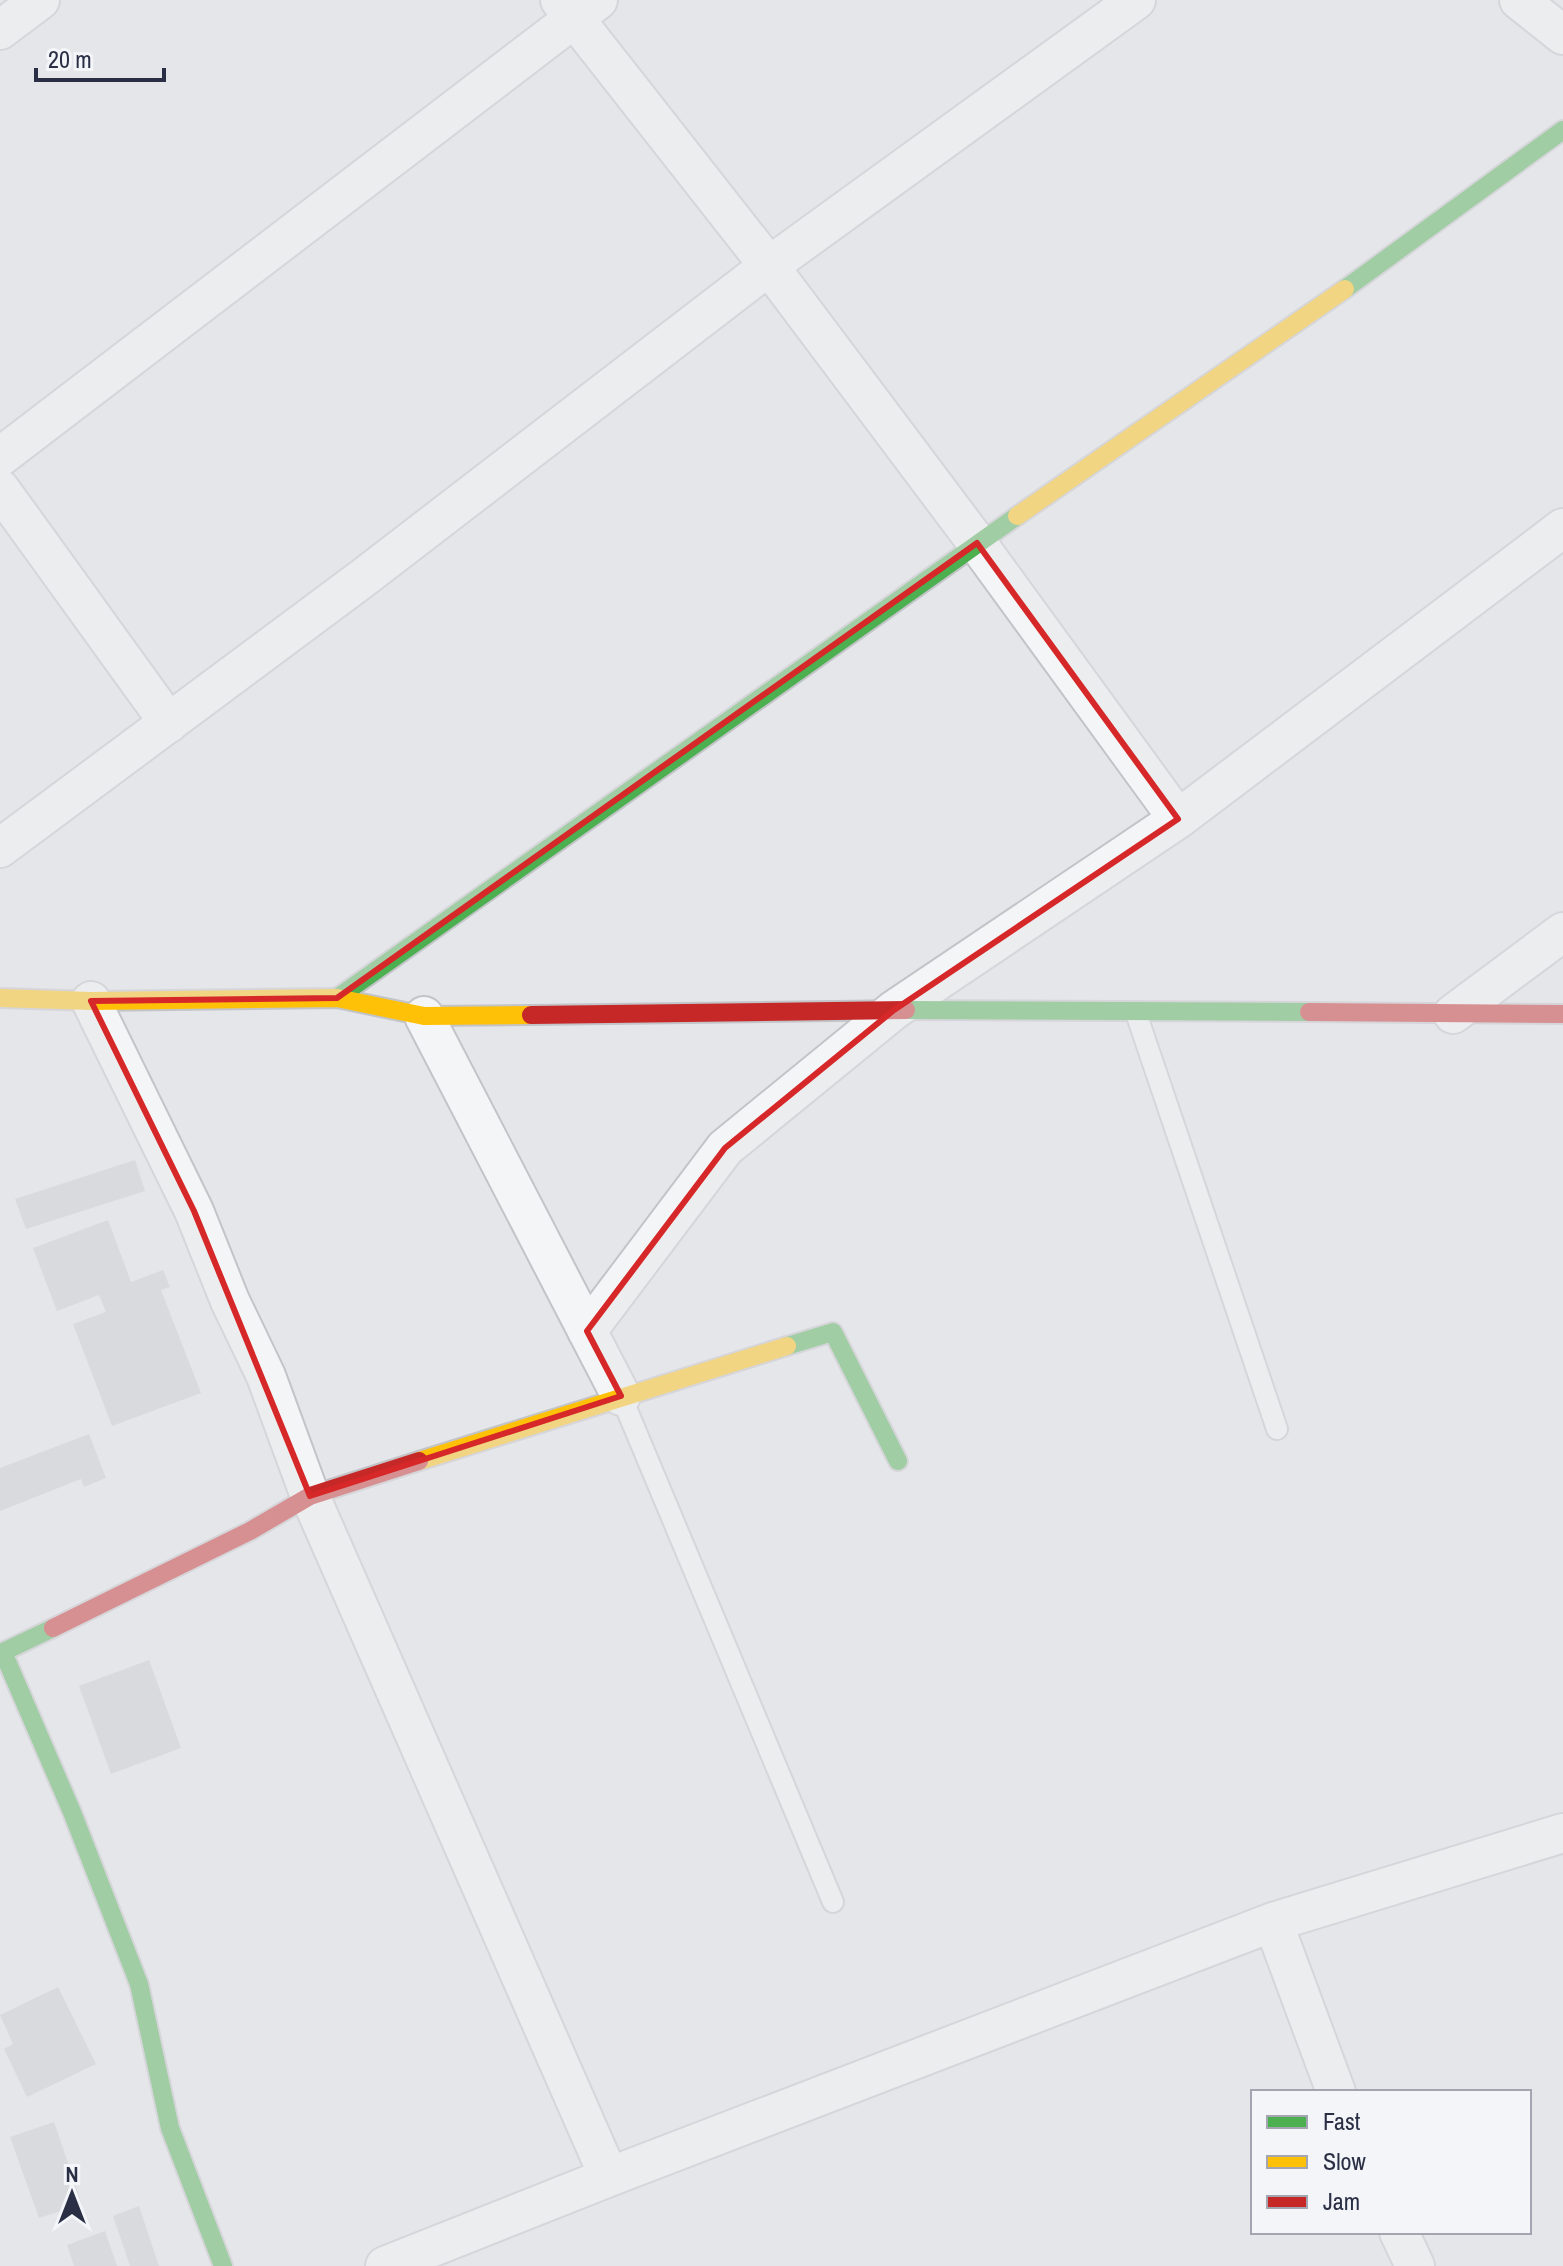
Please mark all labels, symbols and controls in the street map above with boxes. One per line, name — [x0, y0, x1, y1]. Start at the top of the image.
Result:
scale bar — [36, 32, 164, 82]
text: 20 m — [48, 43, 92, 75]
legend — [1251, 2090, 1531, 2234]
text: Fast — [1323, 2105, 1361, 2137]
text: Slow — [1323, 2145, 1366, 2177]
north arrow — [32, 2154, 112, 2234]
text: N — [65, 2159, 79, 2189]
text: Jam — [1323, 2185, 1360, 2217]

